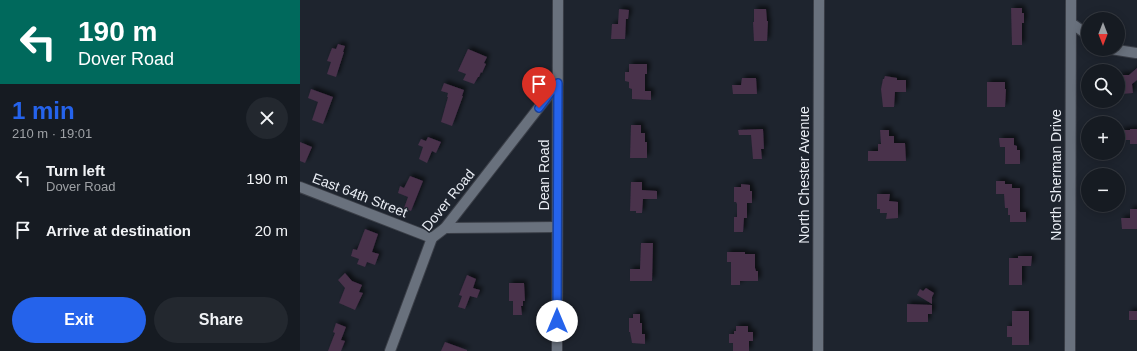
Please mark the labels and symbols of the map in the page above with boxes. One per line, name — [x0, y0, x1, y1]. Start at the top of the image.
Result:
north arrow — [1081, 12, 1125, 56]
pin — [522, 67, 556, 108]
street label: North Chester Avenue — [796, 106, 812, 244]
street label: North Sherman Drive — [1048, 109, 1064, 241]
street label: Dean Road — [536, 140, 552, 210]
street label: Dover Road — [418, 166, 478, 234]
street label: East 64th Street — [310, 170, 410, 220]
position arrow — [536, 300, 578, 342]

